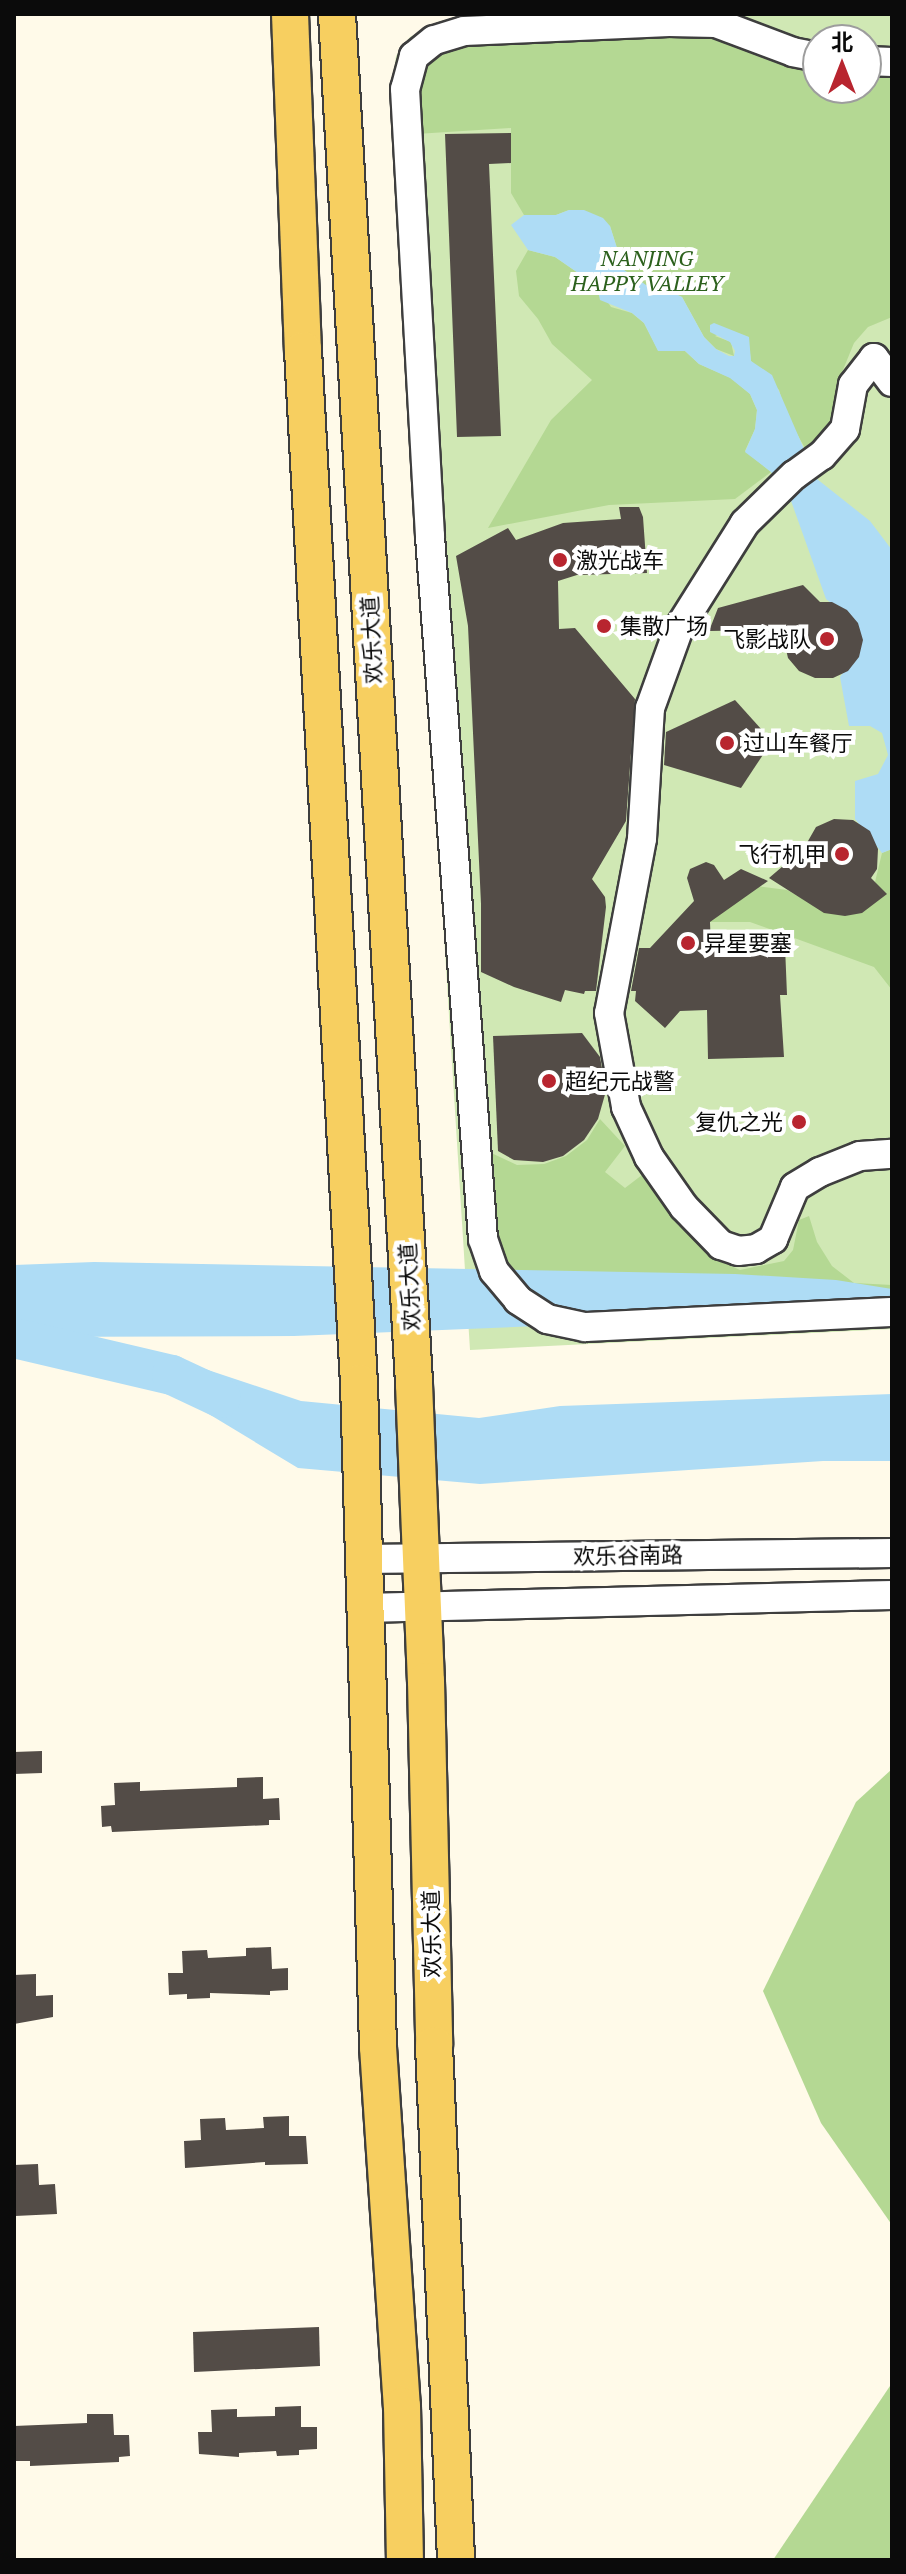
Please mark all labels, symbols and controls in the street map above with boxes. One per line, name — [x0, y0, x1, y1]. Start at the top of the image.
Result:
north arrow — [802, 24, 882, 104]
text: 北 — [831, 27, 853, 56]
park label: NANJING HAPPY VALLEY — [571, 244, 723, 296]
place label: 激光战车 — [576, 547, 664, 573]
marker: 激光战车 — [551, 551, 569, 569]
street label: 欢乐大道 — [356, 595, 386, 685]
place label: 集散广场 — [620, 613, 708, 639]
marker: 集散广场 — [595, 617, 613, 635]
place label: 飞影战队 — [723, 626, 811, 652]
marker: 飞影战队 — [818, 630, 836, 648]
place label: 过山车餐厅 — [743, 730, 853, 756]
marker: 过山车餐厅 — [718, 734, 736, 752]
place label: 飞行机甲 — [738, 841, 826, 867]
marker: 飞行机甲 — [833, 845, 851, 863]
place label: 异星要塞 — [704, 930, 792, 956]
marker: 异星要塞 — [679, 934, 697, 952]
place label: 超纪元战警 — [565, 1068, 675, 1094]
marker: 超纪元战警 — [540, 1072, 558, 1090]
place label: 复仇之光 — [695, 1109, 783, 1135]
marker: 复仇之光 — [790, 1113, 808, 1131]
street label: 欢乐大道 — [394, 1242, 424, 1332]
street label: 欢乐谷南路 — [573, 1541, 683, 1569]
street label: 欢乐大道 — [417, 1890, 445, 1978]

